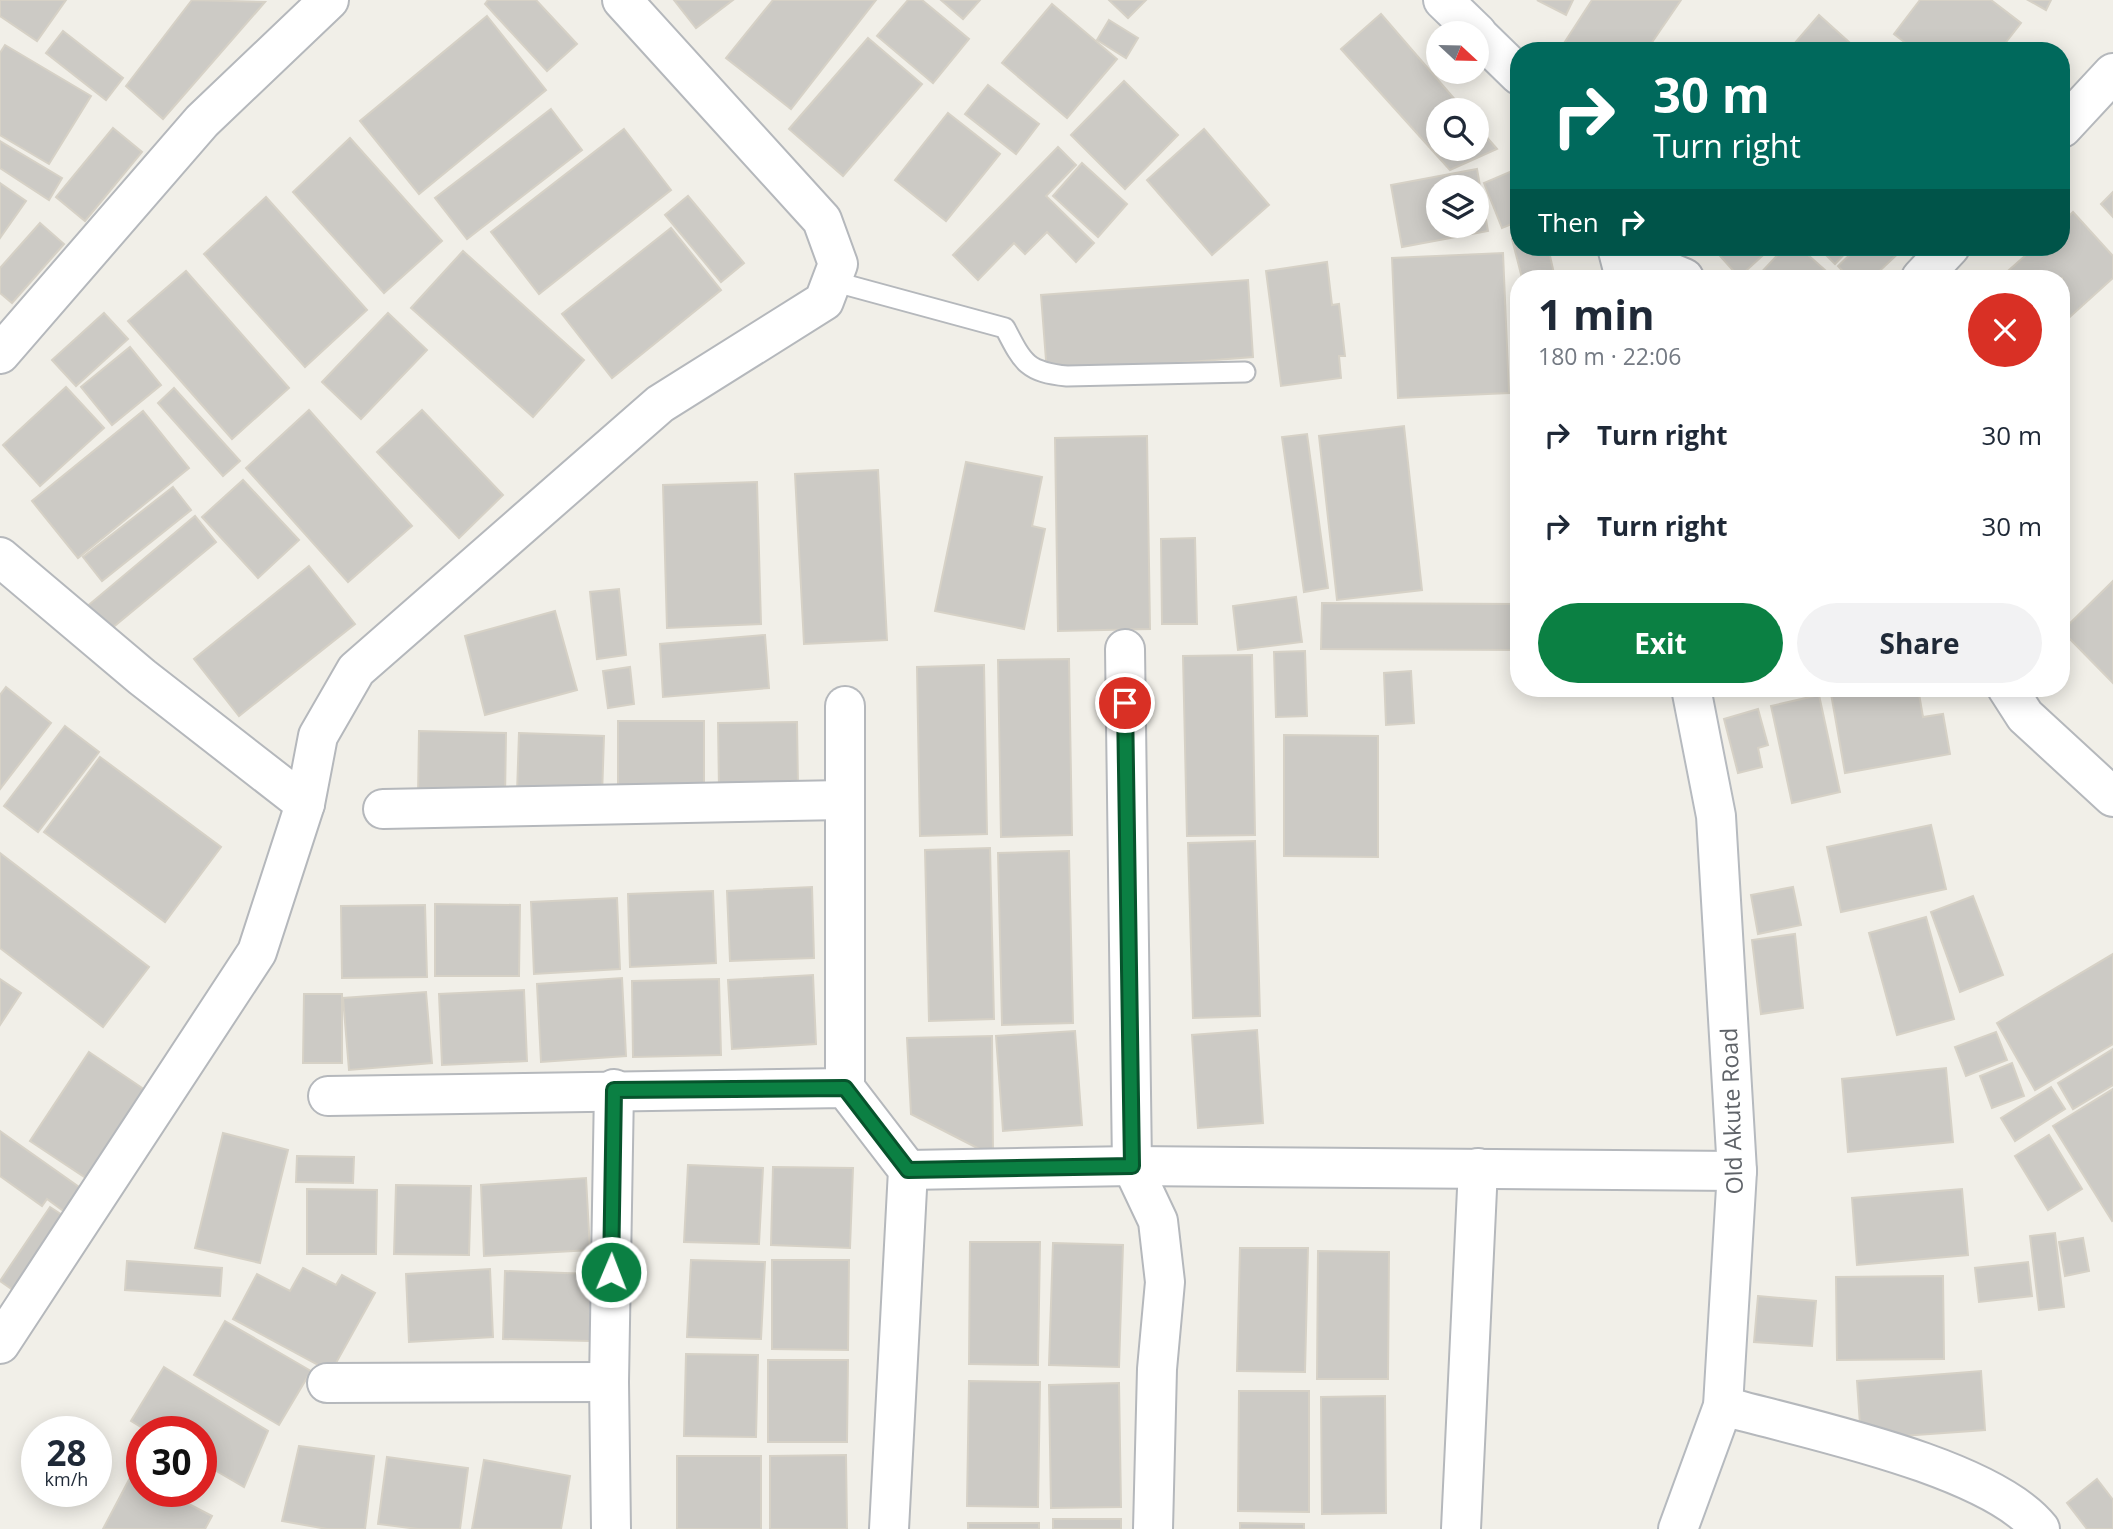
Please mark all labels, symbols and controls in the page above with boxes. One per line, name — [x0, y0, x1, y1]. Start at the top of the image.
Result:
north arrow — [1426, 21, 1489, 84]
map controls — [1426, 21, 1489, 238]
text: 30 m — [1653, 61, 1770, 127]
icon: right — [1538, 70, 1629, 161]
button: search — [1426, 98, 1489, 161]
text: Turn right — [1653, 124, 1801, 167]
button: layers — [1426, 175, 1489, 238]
icon: right — [1613, 203, 1651, 241]
text: Then — [1538, 204, 1599, 240]
text: 1 min — [1538, 285, 1655, 342]
button: close — [1968, 293, 2042, 367]
text: 180 m · 22:06 — [1538, 340, 1681, 372]
icon: right — [1538, 416, 1576, 454]
text: Turn right — [1597, 417, 1728, 453]
text: 30 m — [1981, 417, 2042, 453]
icon: right — [1538, 507, 1576, 545]
text: Turn right — [1597, 508, 1728, 544]
text: 30 m — [1981, 508, 2042, 544]
button: Exit — [1538, 603, 1783, 683]
button: Share — [1797, 603, 2042, 683]
pin — [1095, 673, 1155, 733]
icon: arrive — [1106, 684, 1144, 722]
street label: Old Akute Road — [1712, 1027, 1750, 1195]
position arrow — [574, 1235, 648, 1309]
speed limit sign: 30 — [126, 1416, 217, 1507]
text: 28 — [46, 1429, 87, 1476]
text: km/h — [45, 1467, 88, 1491]

